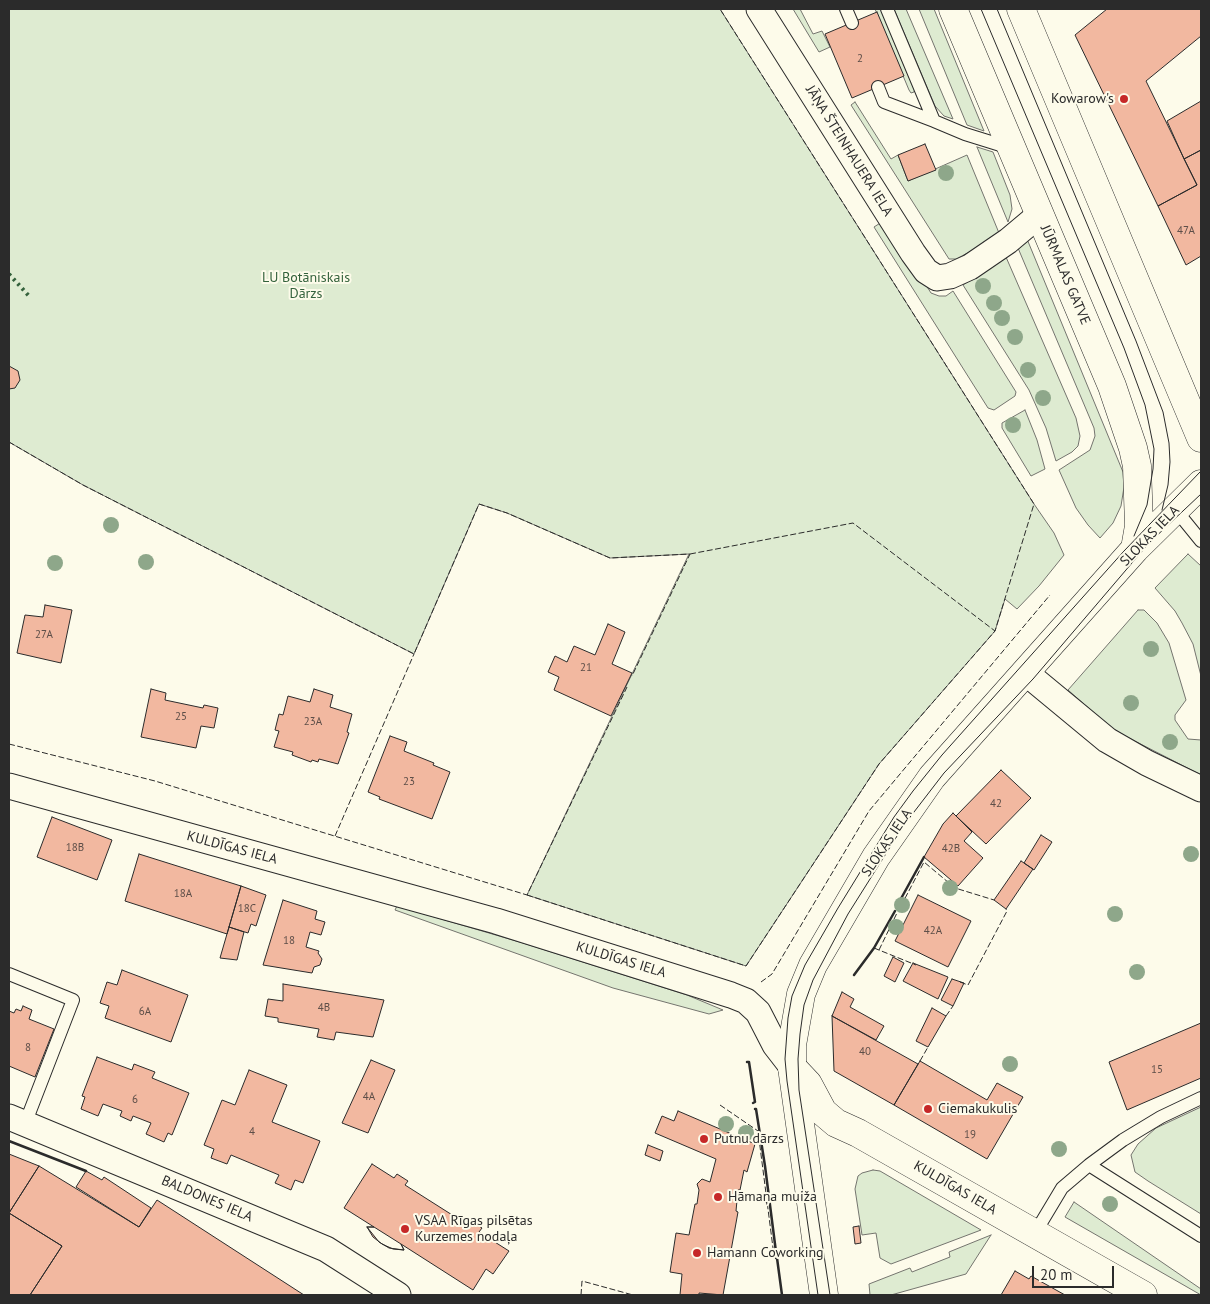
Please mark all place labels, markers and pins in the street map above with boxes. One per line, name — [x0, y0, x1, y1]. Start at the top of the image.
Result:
place label: Kowarow's — [1051, 91, 1114, 107]
marker: Kowarow's — [1118, 93, 1130, 105]
place label: Ciemakukulis — [938, 1101, 1017, 1117]
marker: Ciemakukulis — [922, 1103, 934, 1115]
place label: Putnu dārzs — [714, 1131, 784, 1147]
marker: Putnu dārzs — [698, 1133, 710, 1145]
place label: Hāmaņa muiža — [728, 1189, 817, 1205]
marker: Hāmaņa muiža — [712, 1191, 724, 1203]
place label: VSAA Rīgas pilsētas Kurzemes nodaļa — [415, 1213, 533, 1246]
marker: VSAA Rīgas pilsētas Kurzemes nodaļa — [399, 1223, 411, 1235]
place label: Hamann Coworking — [707, 1245, 824, 1261]
marker: Hamann Coworking — [691, 1247, 703, 1259]

